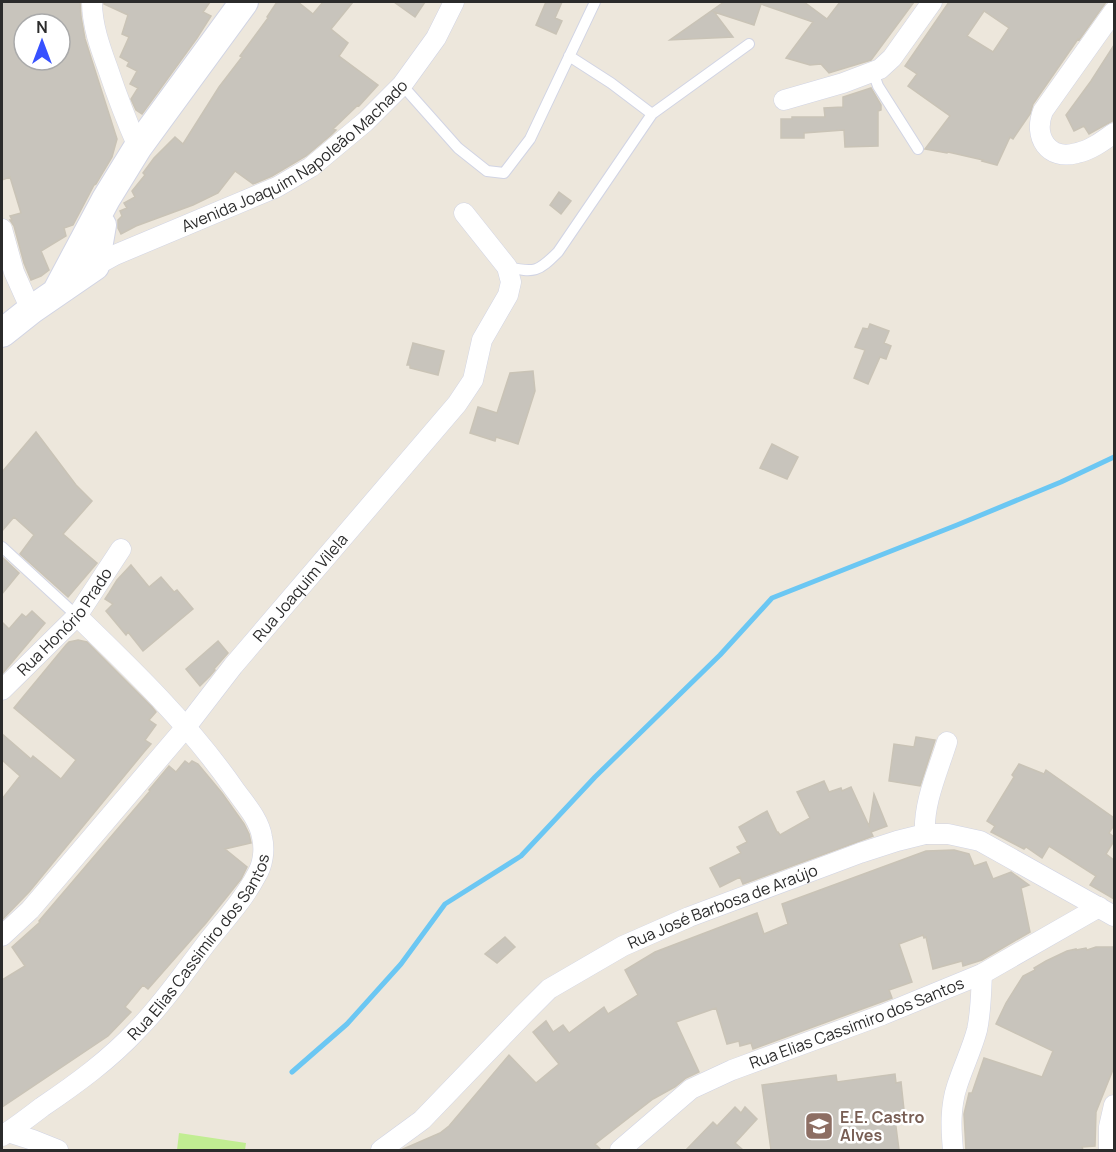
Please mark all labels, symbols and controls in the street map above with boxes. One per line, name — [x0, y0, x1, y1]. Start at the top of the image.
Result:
north arrow — [12, 12, 72, 72]
text: N — [36, 16, 48, 38]
street label: Avenida Joaquim Napoleão Machado — [178, 75, 412, 237]
street label: Rua Joaquim Vilela — [248, 529, 353, 646]
street label: Rua Honório Prado — [12, 563, 117, 680]
street label: Rua Elias Cassimiro dos Santos — [122, 852, 274, 1045]
street label: Rua José Barbosa de Araújo — [624, 859, 821, 954]
street label: Rua Elias Cassimiro dos Santos — [746, 972, 967, 1074]
place label: E.E. Castro Alves — [840, 1106, 924, 1146]
school or university icon: E.E. Castro Alves — [803, 1110, 835, 1142]

